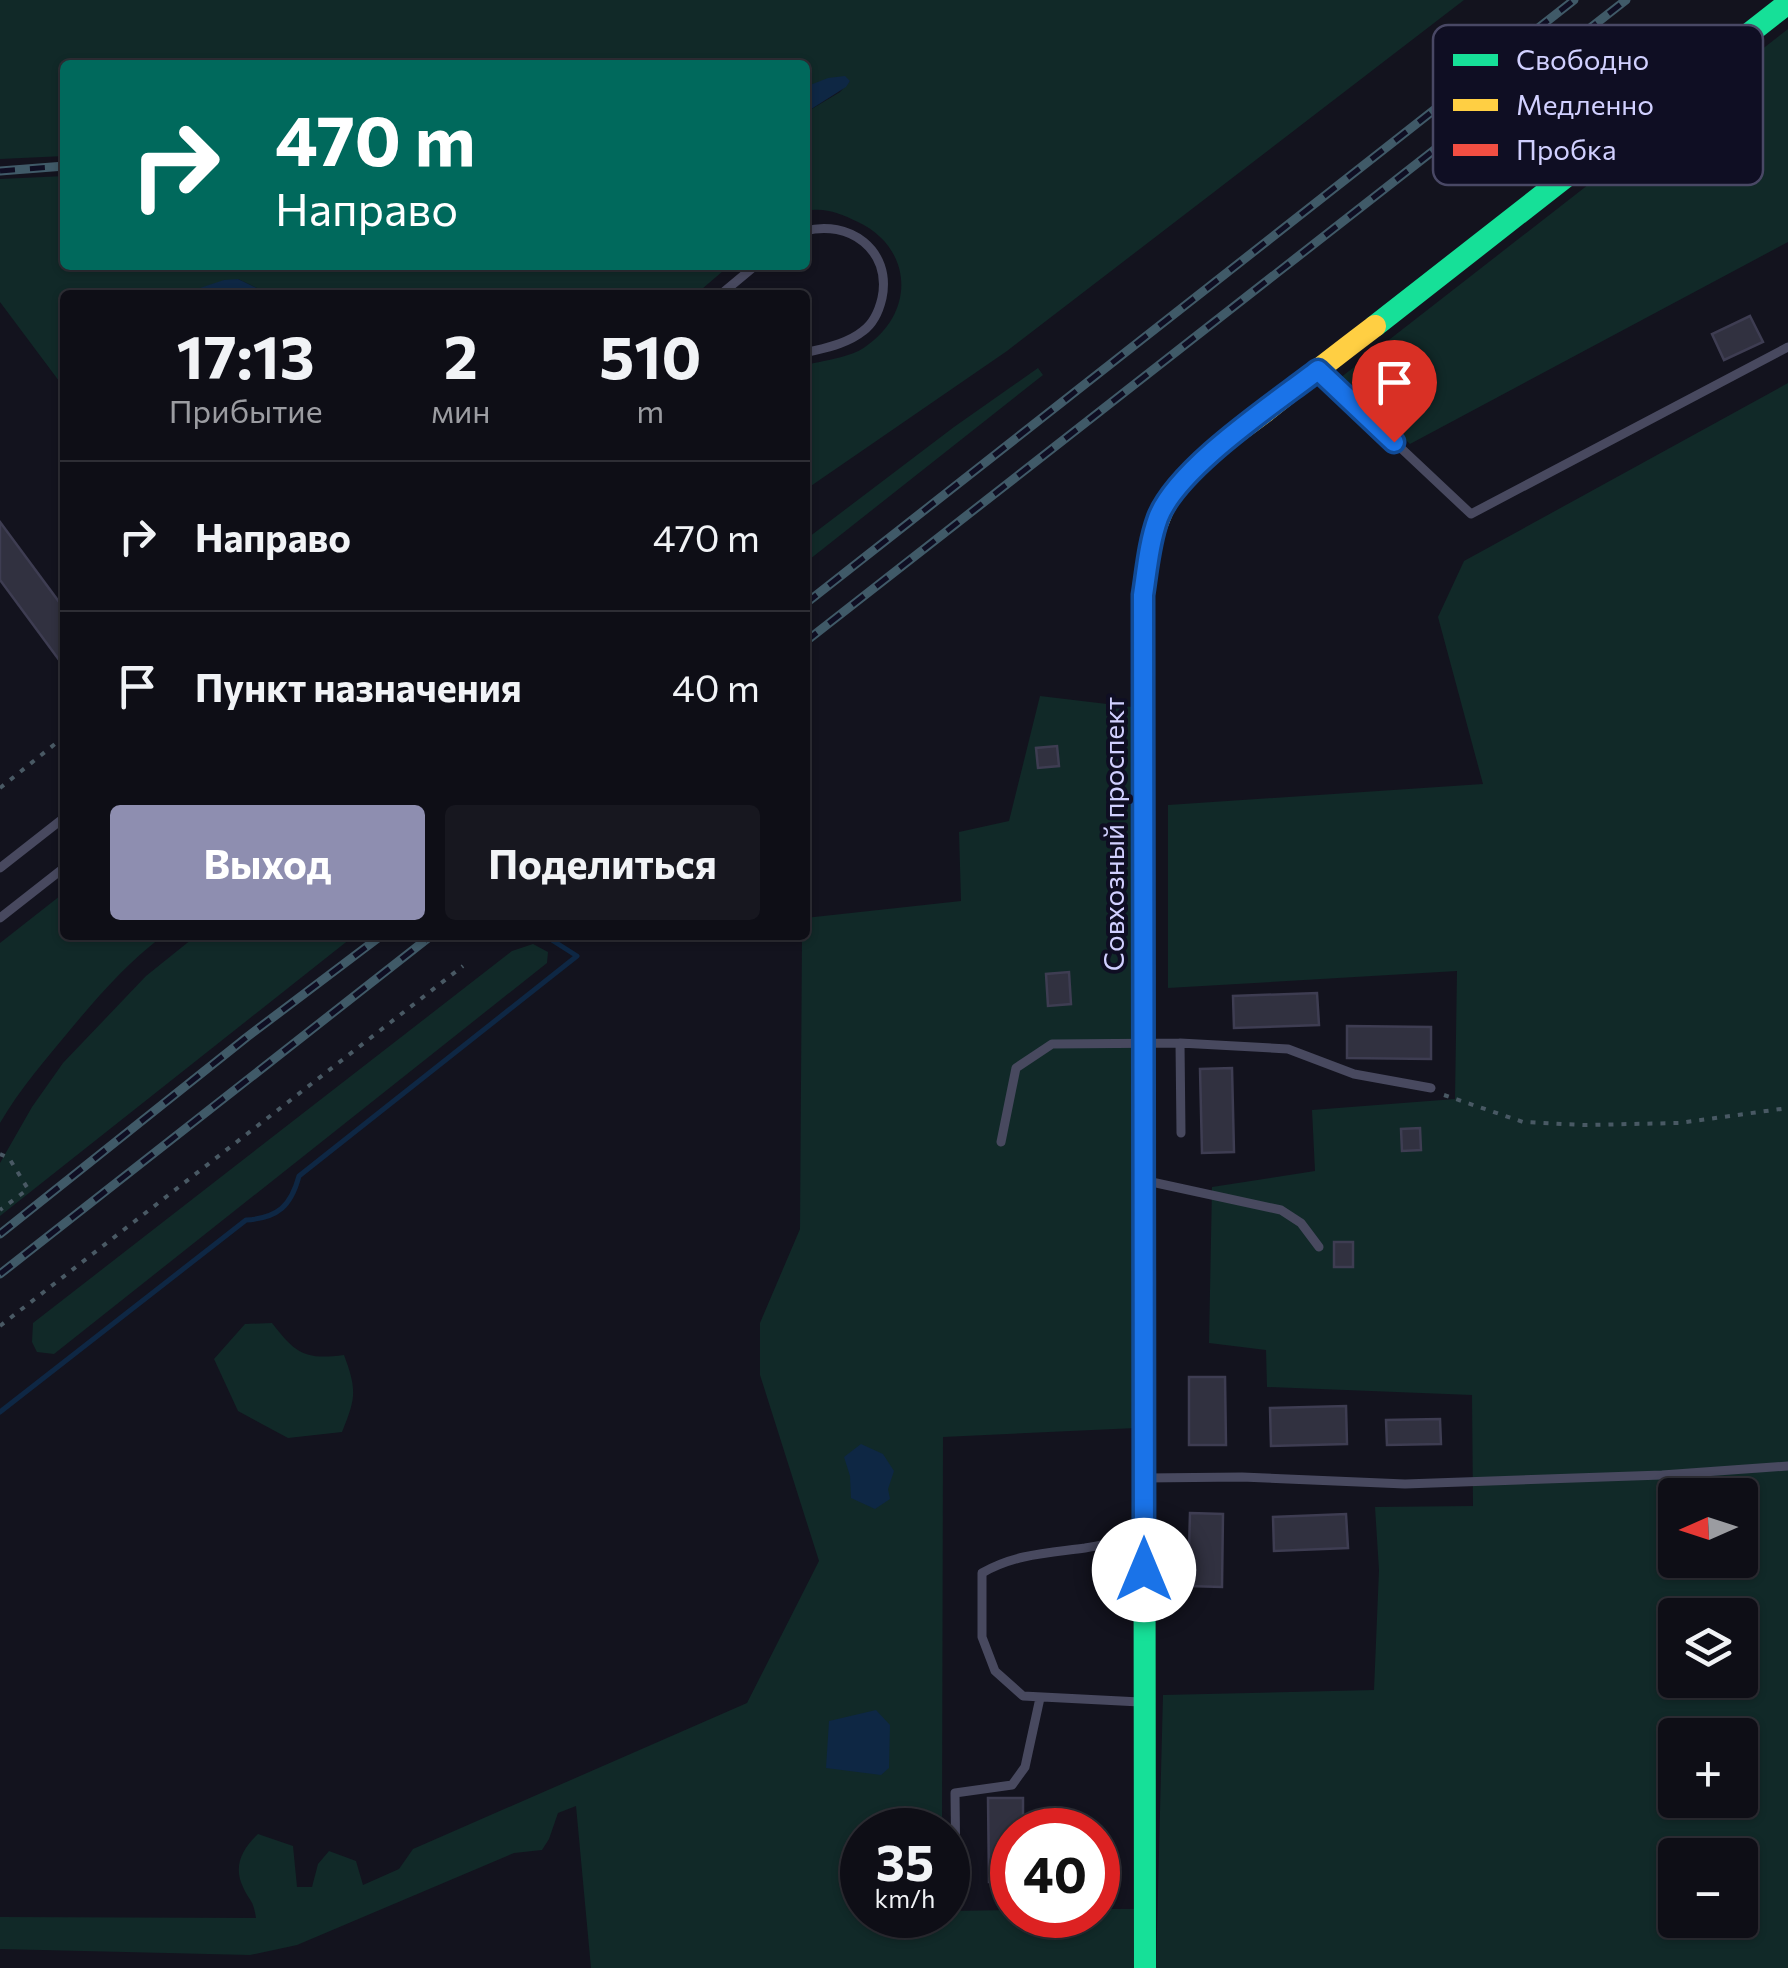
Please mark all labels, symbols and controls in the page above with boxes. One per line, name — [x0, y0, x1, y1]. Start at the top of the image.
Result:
legend — [1433, 25, 1763, 185]
text: Свободно — [1516, 42, 1649, 76]
text: Медленно — [1516, 87, 1654, 121]
text: 470 m — [275, 95, 476, 180]
icon: right — [110, 100, 240, 230]
text: Пробка — [1516, 132, 1616, 166]
text: Направо — [275, 180, 458, 235]
text: 17:13 — [177, 318, 315, 391]
text: 2 — [444, 318, 478, 391]
text: 510 — [599, 318, 701, 391]
pin — [1352, 340, 1437, 443]
icon: arrive — [1367, 355, 1422, 410]
text: Прибытие — [169, 390, 323, 430]
text: мин — [431, 390, 491, 430]
text: m — [636, 390, 664, 430]
icon: right — [110, 509, 165, 564]
text: Направо — [195, 513, 351, 560]
text: 470 m — [653, 513, 760, 560]
icon: arrive — [110, 659, 165, 714]
text: Пункт назначения — [195, 663, 522, 710]
text: 40 m — [672, 663, 760, 710]
street label: Совхозный проспект — [1096, 697, 1130, 971]
button: Выход — [110, 805, 425, 920]
button: Поделиться — [445, 805, 760, 920]
north arrow — [1658, 1478, 1758, 1578]
map controls — [1658, 1478, 1758, 1938]
position arrow — [1092, 1518, 1196, 1622]
button: layers — [1658, 1598, 1758, 1698]
button: + — [1658, 1718, 1758, 1818]
speed limit sign: 40 — [990, 1808, 1120, 1938]
text: 35 — [876, 1830, 934, 1891]
button: − — [1658, 1838, 1758, 1938]
text: km/h — [875, 1883, 935, 1913]

